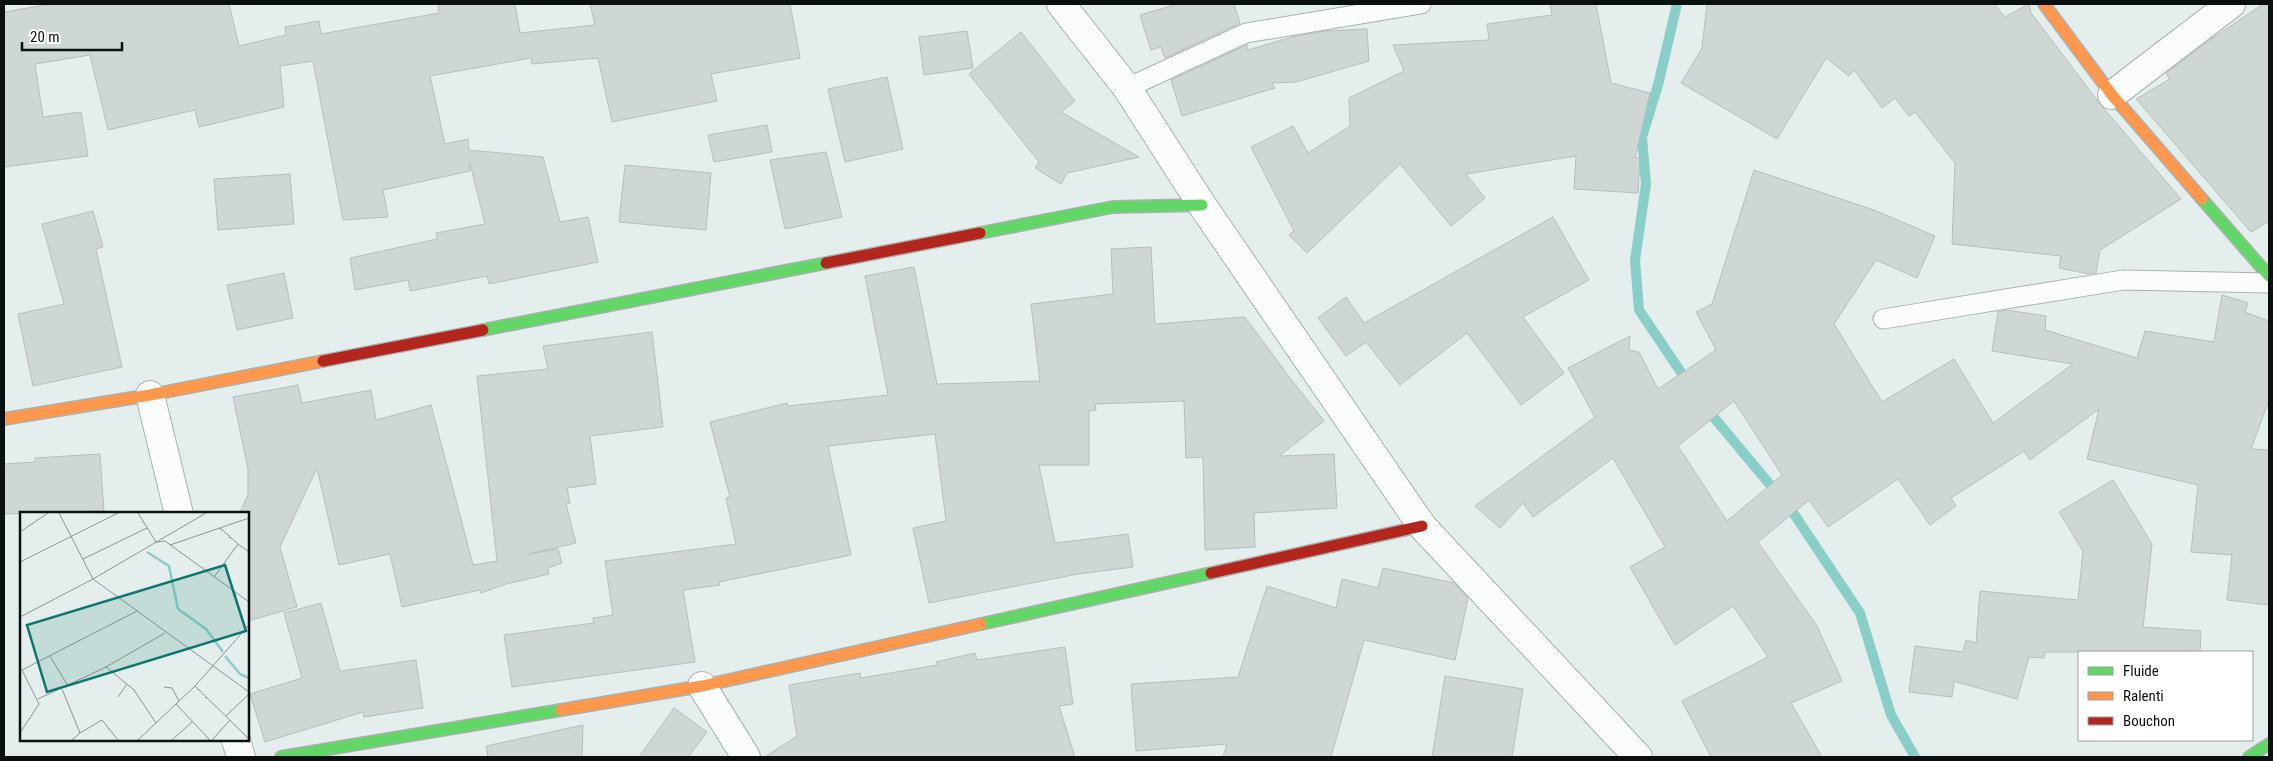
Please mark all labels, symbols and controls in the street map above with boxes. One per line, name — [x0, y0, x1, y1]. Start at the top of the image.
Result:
scale bar — [22, 20, 122, 52]
text: 20 m — [30, 28, 60, 46]
inset map — [20, 512, 249, 741]
legend — [2078, 651, 2253, 741]
text: Fluide — [2123, 662, 2159, 680]
text: Ralenti — [2123, 687, 2164, 705]
text: Bouchon — [2123, 712, 2175, 730]

